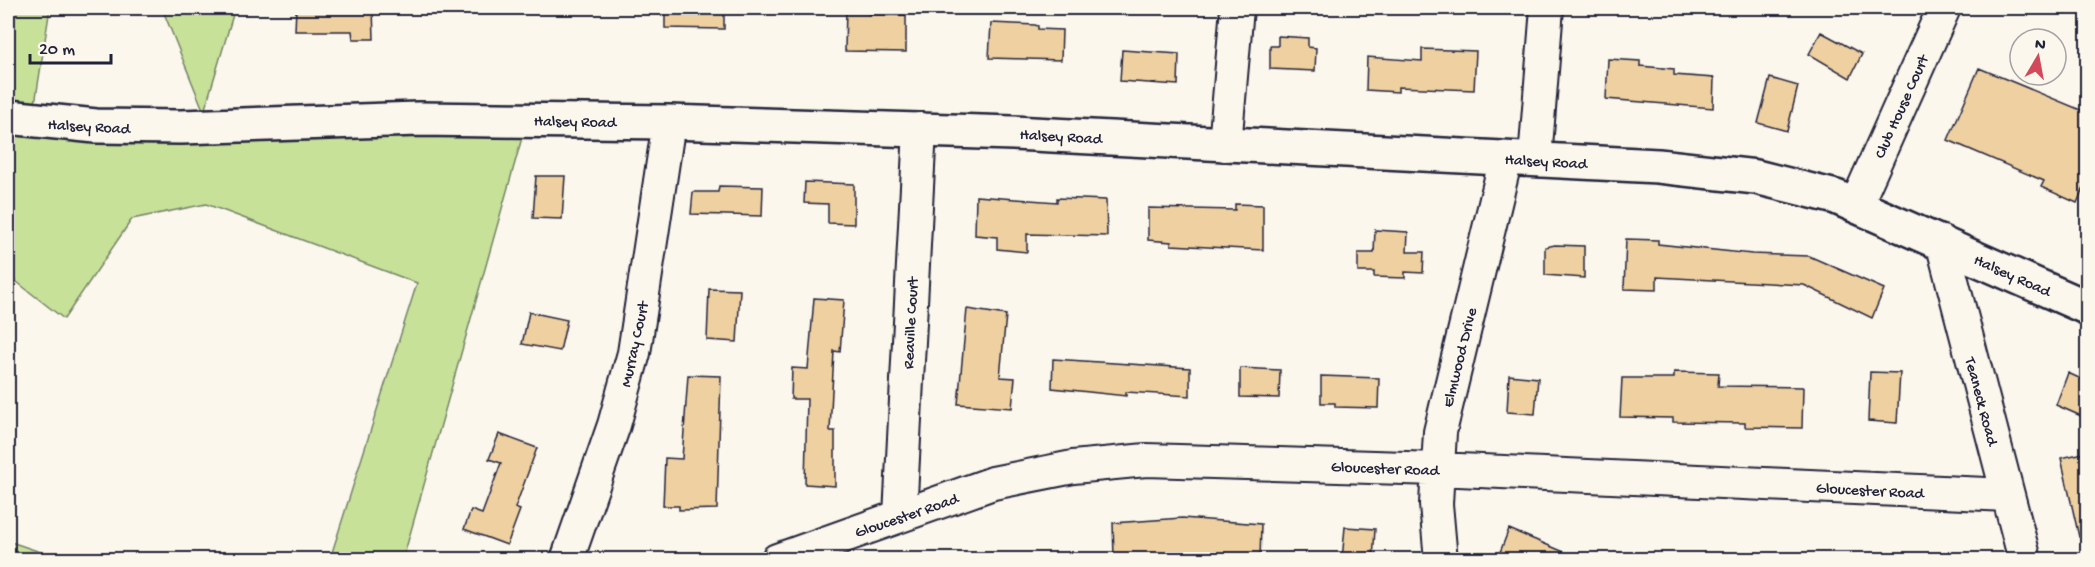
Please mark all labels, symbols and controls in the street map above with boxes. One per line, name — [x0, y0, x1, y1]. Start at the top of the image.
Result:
scale bar — [30, 27, 111, 65]
north arrow — [2008, 27, 2068, 87]
text: N — [2033, 35, 2047, 56]
text: 20 m — [39, 40, 75, 61]
street label: Club House Court — [1872, 51, 1935, 162]
street label: Halsey Road — [534, 113, 618, 134]
street label: Halsey Road — [47, 117, 132, 140]
street label: Halsey Road — [1019, 127, 1104, 150]
street label: Halsey Road — [1504, 152, 1589, 175]
street label: Halsey Road — [1970, 252, 2055, 303]
street label: Reaville Court — [901, 275, 924, 370]
street label: Murray Court — [618, 299, 655, 389]
street label: Elmwood Drive — [1440, 305, 1483, 410]
street label: Teaneck Road — [1958, 355, 2001, 450]
street label: Gloucester Road — [1330, 459, 1441, 482]
street label: Gloucester Road — [1815, 480, 1926, 505]
street label: Gloucester Road — [853, 490, 963, 544]

